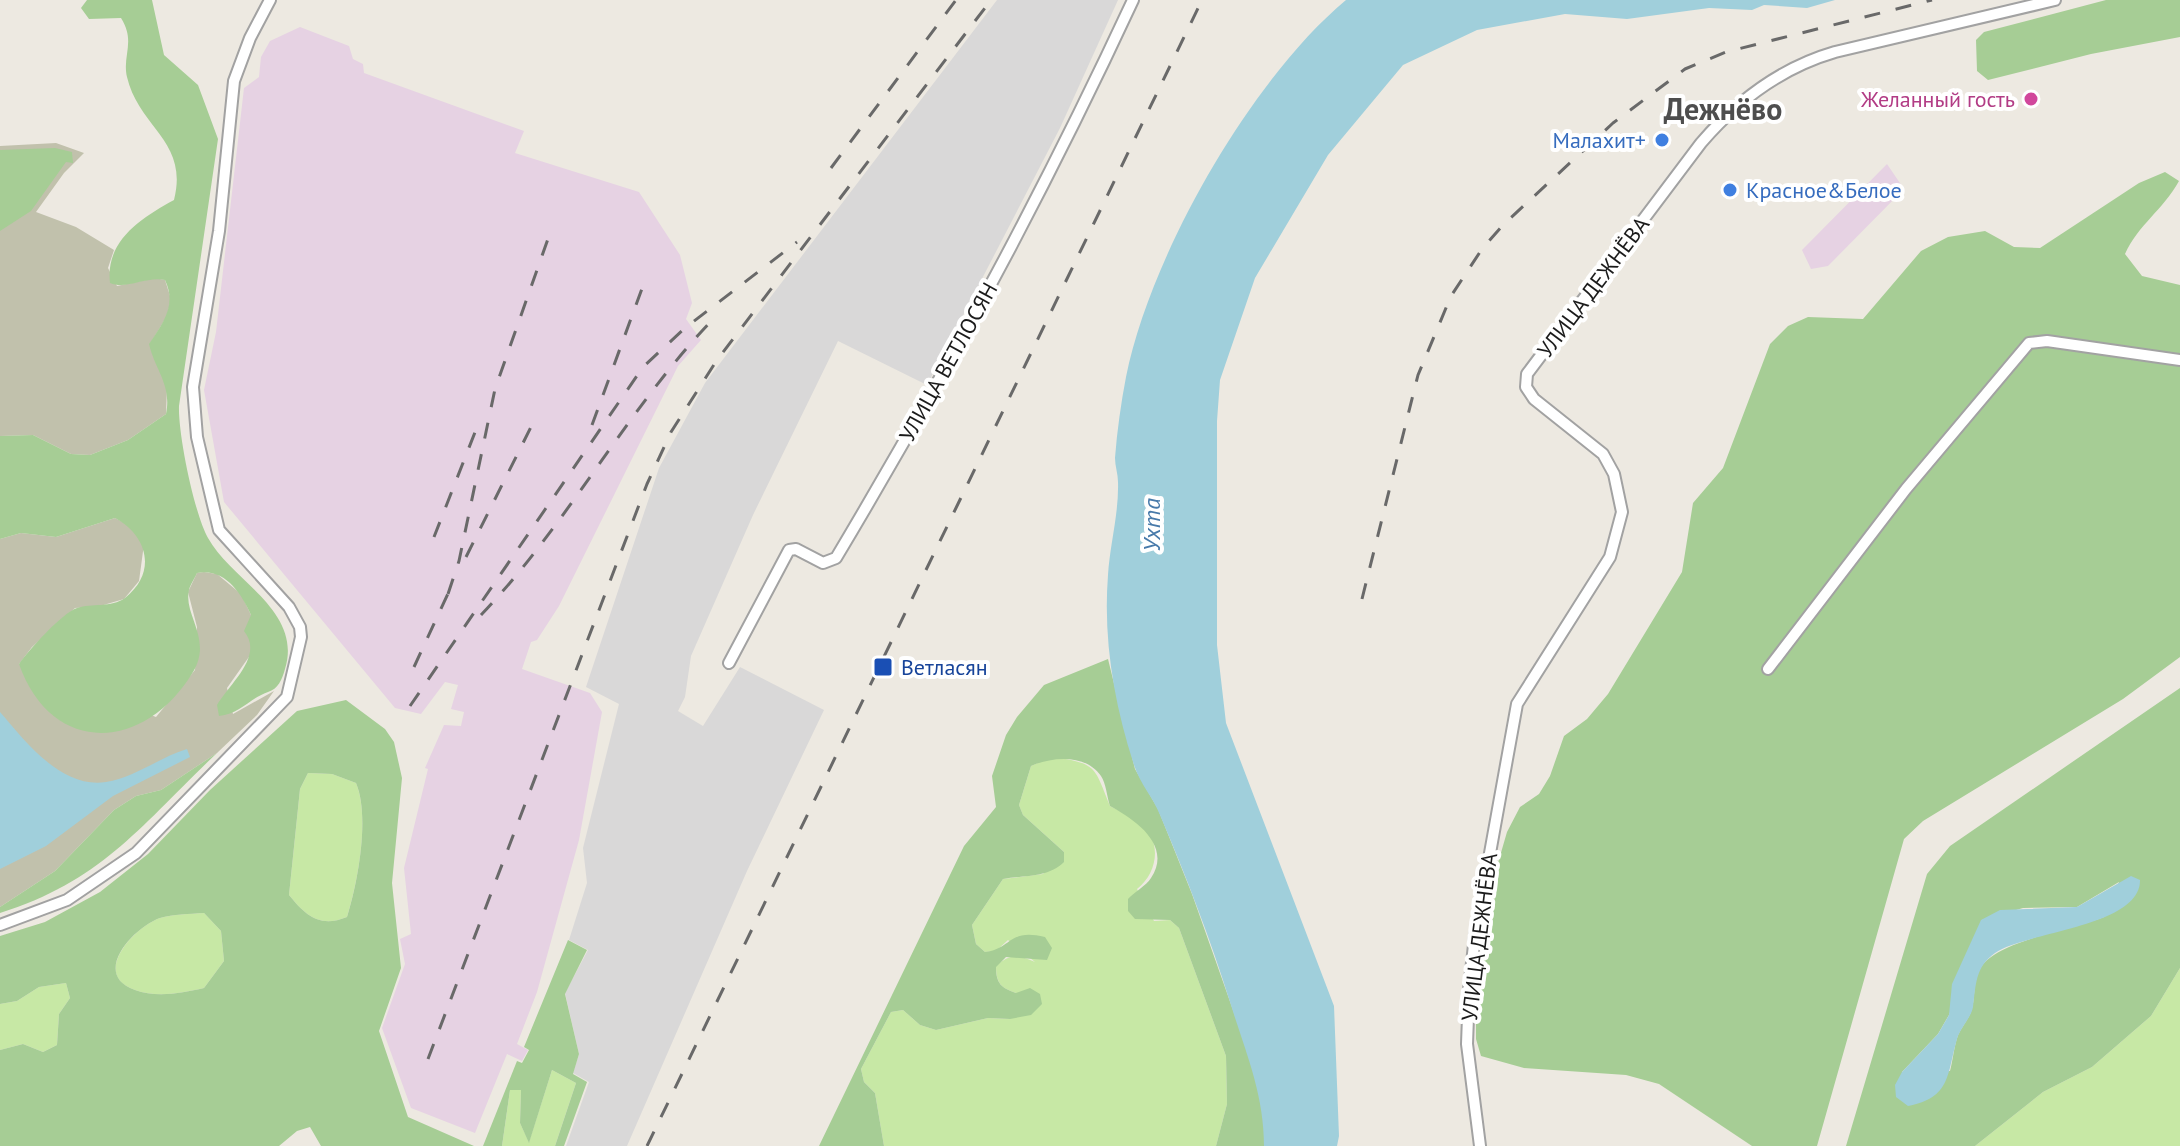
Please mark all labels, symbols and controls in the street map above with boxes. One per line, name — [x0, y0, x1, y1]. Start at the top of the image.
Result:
place label: Желанный гость — [1860, 85, 2015, 113]
district label: Дежнёво — [1664, 89, 1782, 128]
marker: Желанный гость — [2022, 90, 2040, 108]
place label: Малахит+ — [1552, 126, 1646, 154]
marker: Малахит+ — [1653, 131, 1671, 149]
place label: Красное&Белое — [1746, 176, 1902, 204]
marker: Красное&Белое — [1721, 181, 1739, 199]
street label: УЛИЦА ДЕЖНЁВА — [1531, 211, 1655, 363]
street label: УЛИЦА ВЕТЛОСЯН — [893, 277, 1003, 447]
water label: Ухта — [1136, 498, 1167, 552]
place label: Ветласян — [901, 653, 988, 681]
marker: Ветласян — [872, 656, 894, 678]
street label: УЛИЦА ДЕЖНЁВА — [1455, 851, 1503, 1023]

